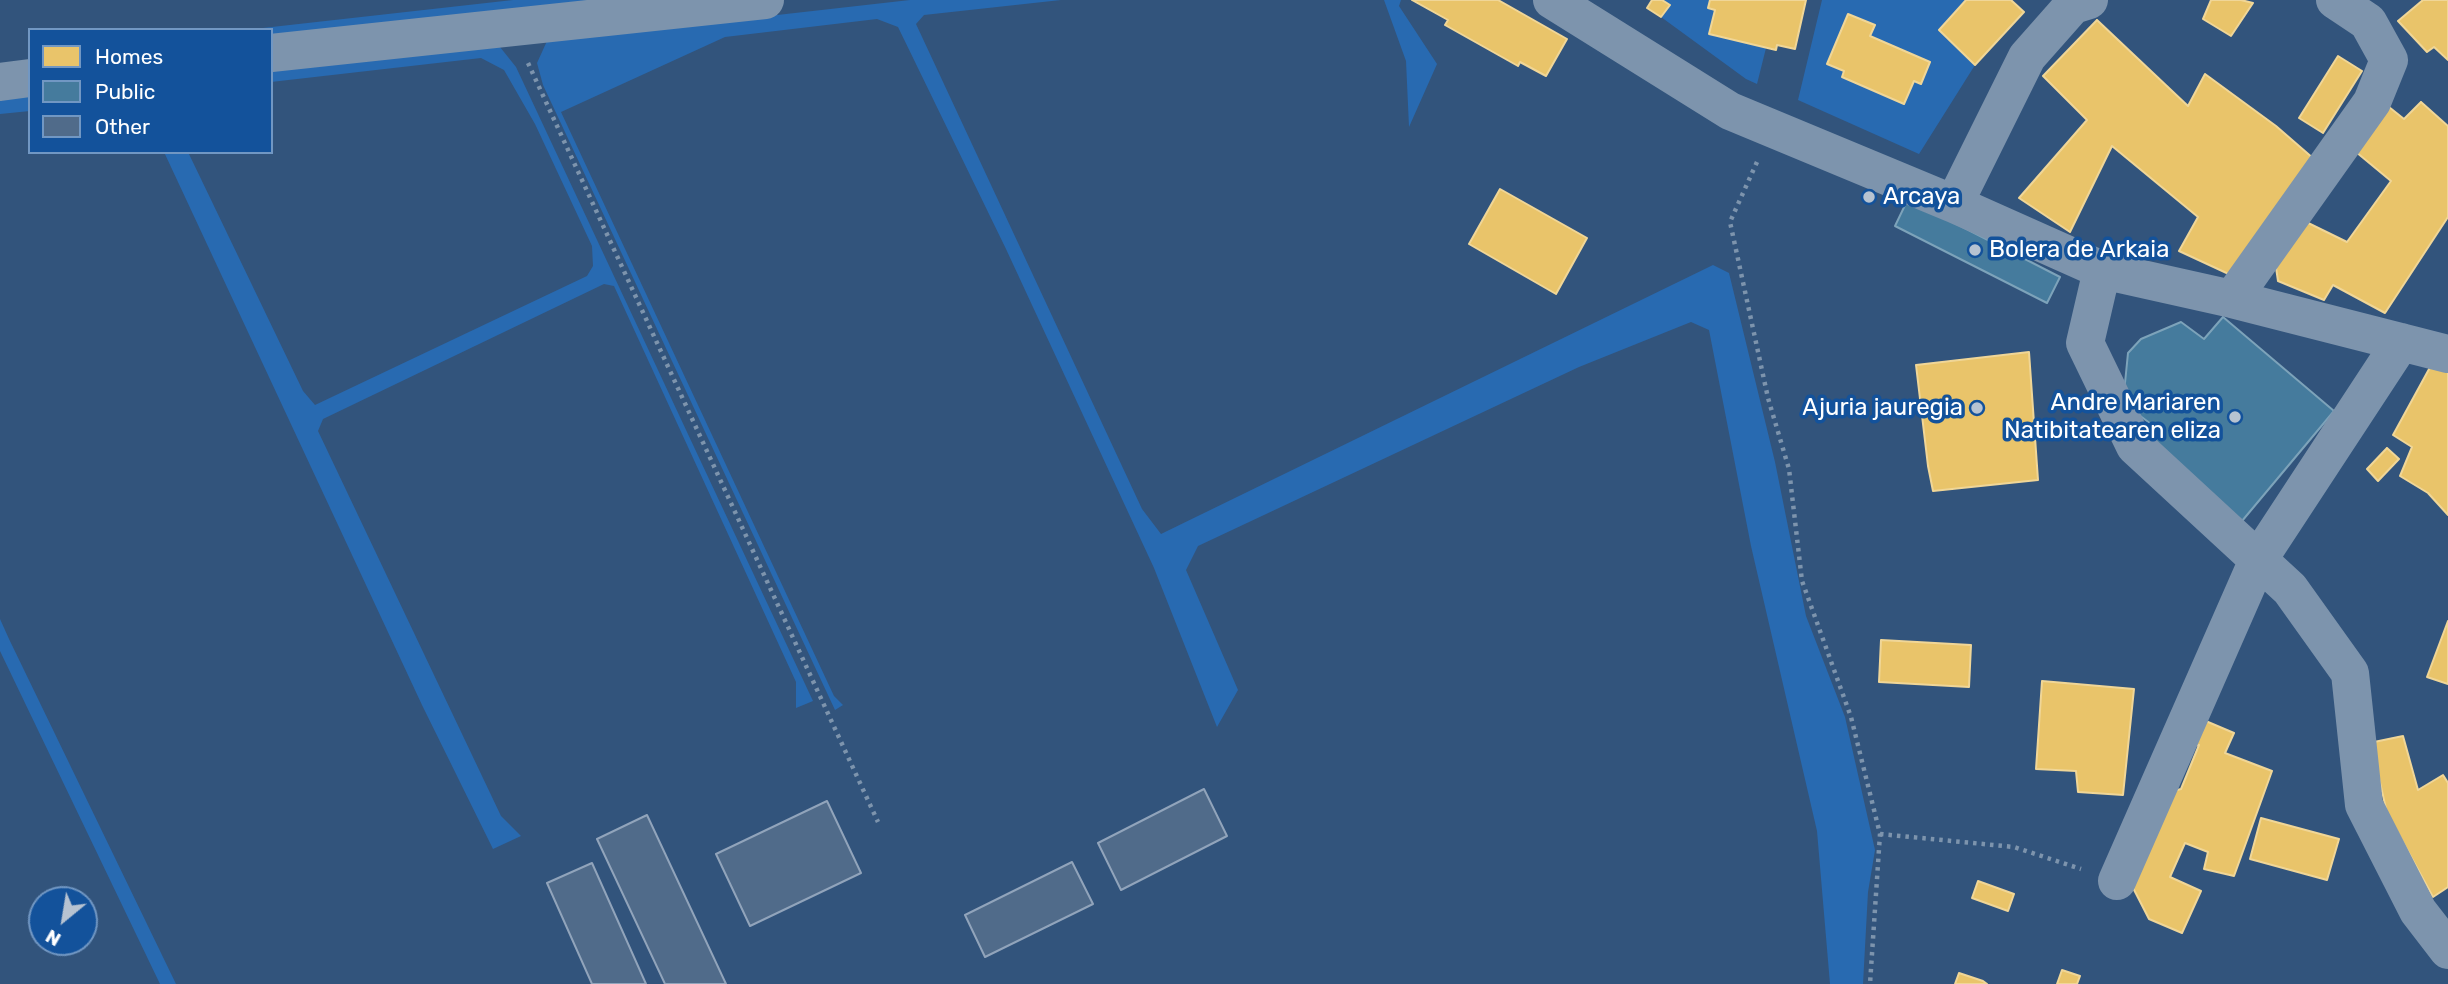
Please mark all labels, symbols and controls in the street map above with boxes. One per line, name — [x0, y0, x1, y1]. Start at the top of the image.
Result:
legend — [28, 28, 273, 154]
text: Homes — [95, 44, 163, 69]
text: Public — [95, 79, 155, 104]
text: Other — [95, 114, 150, 139]
place label: Arcaya — [1883, 183, 1960, 211]
marker: Arcaya — [1861, 189, 1877, 205]
place label: Bolera de Arkaia — [1989, 236, 2169, 264]
marker: Bolera de Arkaia — [1967, 242, 1983, 258]
place label: Andre Mariaren Natibitatearen eliza — [2004, 389, 2221, 445]
place label: Ajuria jauregia — [1802, 394, 1963, 422]
marker: Ajuria jauregia — [1969, 400, 1985, 416]
marker: Andre Mariaren Natibitatearen eliza — [2227, 409, 2243, 425]
north arrow — [28, 886, 98, 956]
text: N — [42, 925, 65, 951]

